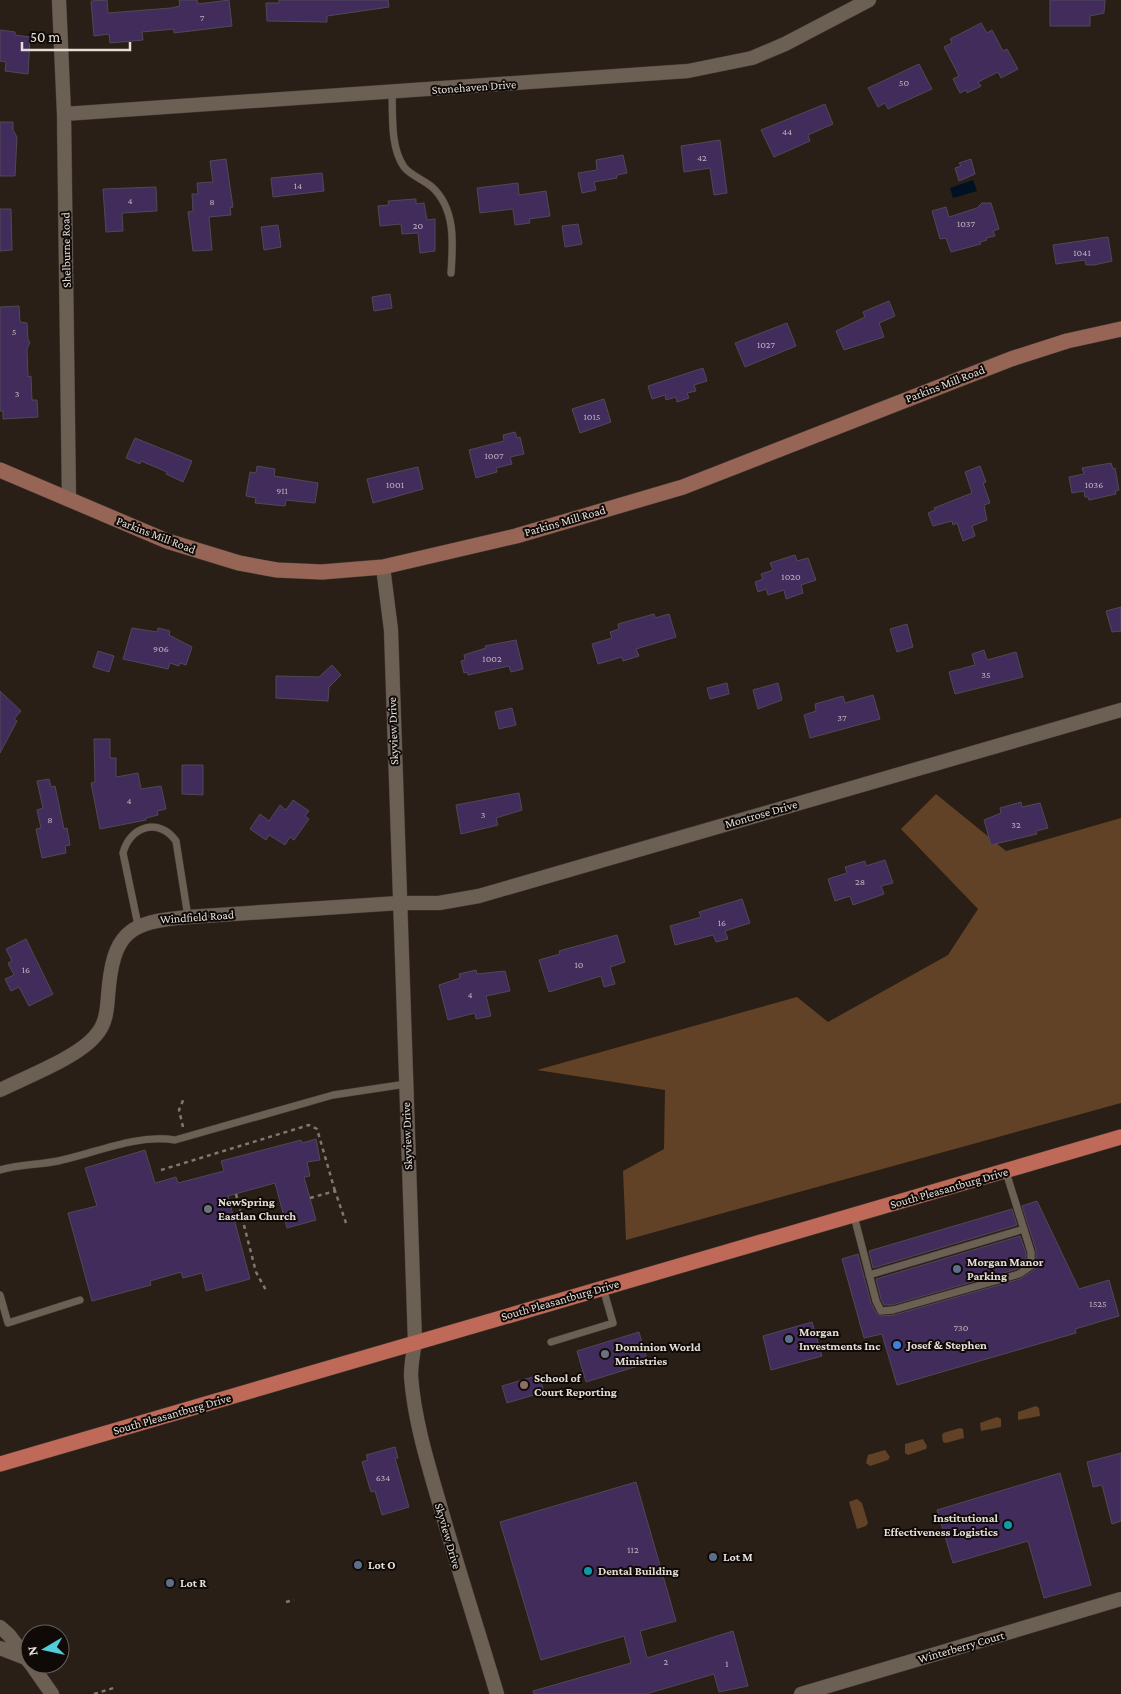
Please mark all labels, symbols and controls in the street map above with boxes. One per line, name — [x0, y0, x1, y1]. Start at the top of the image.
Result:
house number: 7 — [200, 12, 205, 23]
scale bar — [22, 20, 130, 52]
text: 50 m — [30, 29, 60, 45]
street label: Stonehaven Drive — [431, 77, 517, 97]
house number: 50 — [899, 77, 910, 88]
house number: 44 — [782, 126, 792, 137]
house number: 42 — [697, 152, 707, 163]
house number: 14 — [294, 180, 302, 191]
house number: 4 — [127, 195, 133, 206]
house number: 8 — [209, 196, 215, 207]
street label: Shelburne Road — [58, 211, 74, 288]
house number: 1037 — [957, 218, 975, 229]
house number: 20 — [413, 220, 424, 231]
house number: 1041 — [1073, 247, 1091, 258]
house number: 5 — [12, 326, 17, 337]
house number: 1027 — [757, 339, 775, 350]
street label: Parkins Mill Road — [903, 362, 987, 406]
house number: 3 — [15, 388, 20, 399]
house number: 1015 — [583, 411, 601, 422]
house number: 1007 — [485, 450, 504, 461]
house number: 1001 — [386, 479, 404, 490]
house number: 1036 — [1085, 479, 1103, 490]
house number: 911 — [276, 485, 288, 496]
street label: Parkins Mill Road — [523, 503, 608, 539]
street label: Parkins Mill Road — [114, 513, 198, 557]
house number: 1020 — [781, 571, 801, 582]
house number: 906 — [153, 643, 169, 654]
house number: 1002 — [482, 653, 502, 664]
house number: 35 — [981, 669, 991, 680]
street label: Skyview Drive — [385, 697, 401, 765]
house number: 37 — [837, 712, 847, 723]
house number: 4 — [126, 795, 132, 806]
street label: Montrose Drive — [723, 797, 799, 831]
house number: 3 — [481, 809, 486, 820]
house number: 8 — [47, 814, 53, 825]
house number: 32 — [1011, 819, 1021, 830]
house number: 28 — [855, 876, 865, 887]
street label: Windfield Road — [159, 907, 235, 927]
house number: 16 — [718, 917, 726, 928]
house number: 10 — [575, 959, 584, 970]
house number: 16 — [22, 964, 30, 975]
house number: 4 — [467, 989, 473, 1000]
street label: Skyview Drive — [399, 1102, 415, 1170]
street label: South Pleasantburg Drive — [888, 1164, 1010, 1212]
place label: NewSpring Eastlan Church — [218, 1195, 296, 1223]
marker: NewSpring Eastlan Church — [202, 1203, 214, 1215]
place label: Morgan Manor Parking — [967, 1255, 1044, 1283]
marker: Morgan Manor Parking — [951, 1263, 963, 1275]
street label: South Pleasantburg Drive — [499, 1276, 621, 1324]
house number: 1525 — [1089, 1298, 1107, 1309]
house number: 730 — [954, 1322, 969, 1333]
place label: Morgan Investments Inc — [799, 1325, 881, 1353]
marker: Morgan Investments Inc — [783, 1333, 795, 1345]
place label: Josef & Stephen — [905, 1338, 987, 1352]
marker: Josef & Stephen — [891, 1339, 903, 1351]
place label: Dominion World Ministries — [615, 1340, 701, 1368]
marker: Dominion World Ministries — [599, 1348, 611, 1360]
place label: School of Court Reporting — [534, 1371, 617, 1399]
marker: School of Court Reporting — [518, 1379, 530, 1391]
street label: South Pleasantburg Drive — [111, 1390, 233, 1438]
house number: 634 — [376, 1472, 390, 1483]
street label: Skyview Drive — [432, 1501, 464, 1571]
place label: Institutional Effectiveness Logistics — [884, 1511, 999, 1539]
marker: Institutional Effectiveness Logistics — [1002, 1519, 1014, 1531]
house number: 112 — [627, 1544, 639, 1555]
place label: Lot M — [723, 1550, 753, 1564]
marker: Lot M — [707, 1551, 719, 1563]
place label: Lot O — [368, 1558, 396, 1572]
marker: Lot O — [352, 1559, 364, 1571]
place label: Dental Building — [598, 1564, 679, 1578]
marker: Dental Building — [582, 1565, 594, 1577]
place label: Lot R — [180, 1576, 207, 1590]
marker: Lot R — [164, 1577, 176, 1589]
north arrow — [20, 1624, 70, 1674]
street label: Winterberry Court — [916, 1628, 1007, 1666]
text: N — [23, 1645, 41, 1657]
house number: 2 — [664, 1656, 669, 1667]
house number: 1 — [725, 1658, 729, 1669]

